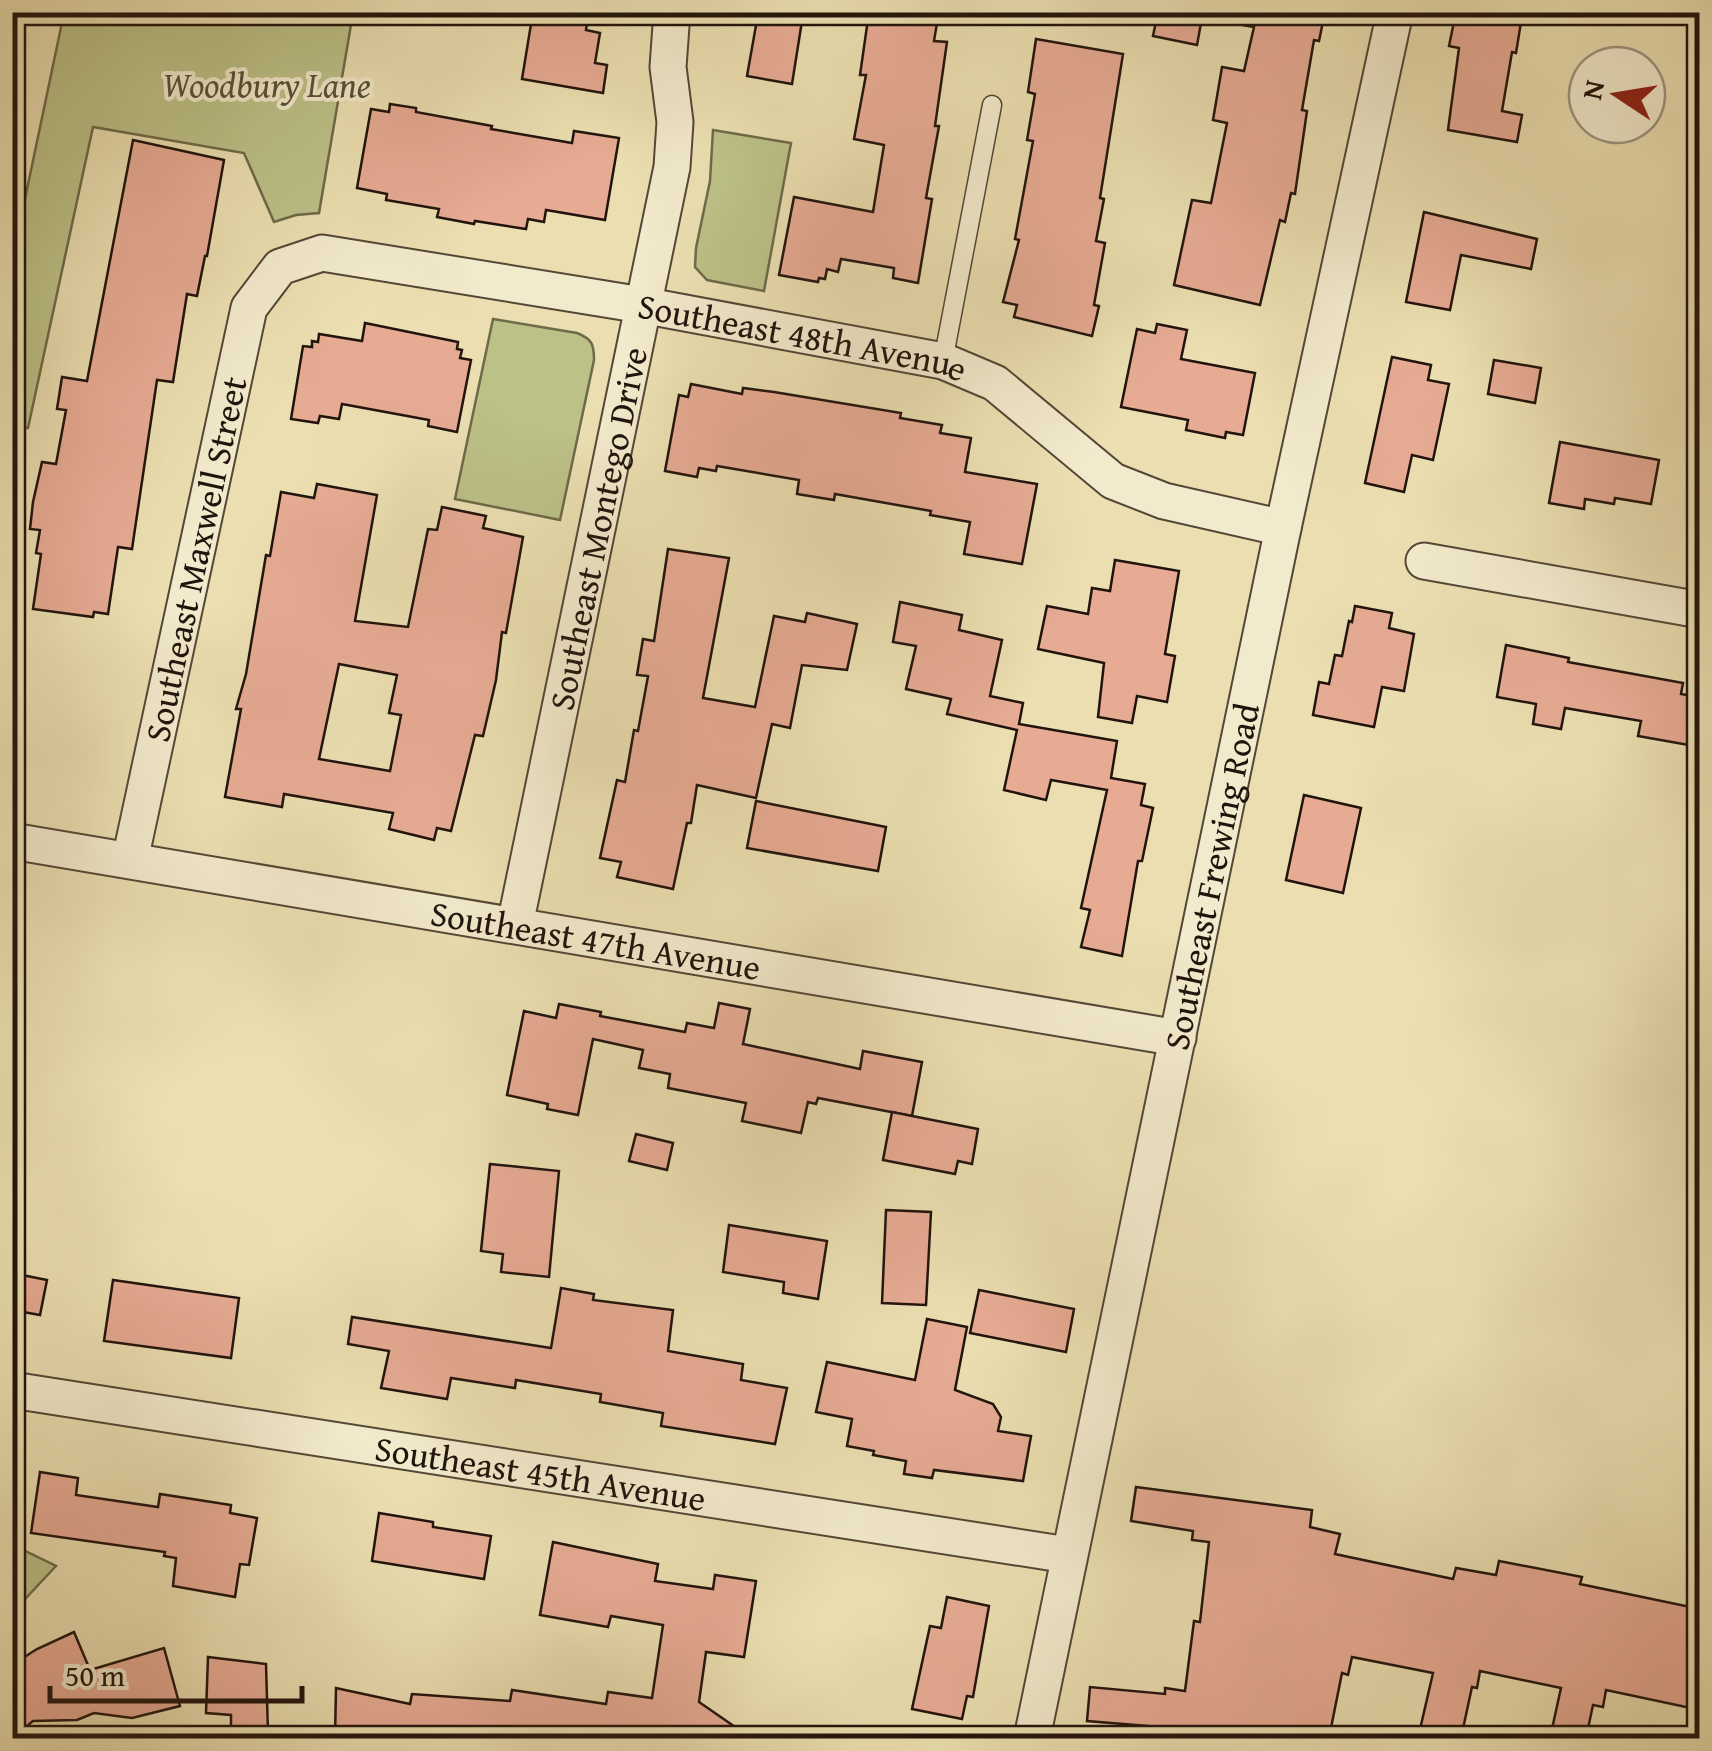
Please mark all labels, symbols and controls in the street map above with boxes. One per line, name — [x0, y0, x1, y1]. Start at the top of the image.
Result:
north arrow — [1567, 45, 1667, 145]
park label: Woodbury Lane — [163, 59, 371, 110]
text: N — [1570, 76, 1614, 103]
street label: Southeast 48th Avenue — [634, 279, 975, 394]
street label: Southeast Montego Drive — [535, 342, 660, 714]
street label: Southeast Maxwell Street — [131, 371, 259, 746]
street label: Southeast Frewing Road — [1150, 698, 1272, 1054]
street label: Southeast 47th Avenue — [427, 887, 765, 993]
street label: Southeast 45th Avenue — [372, 1422, 709, 1524]
scale bar — [50, 1641, 302, 1703]
text: 50 m — [65, 1653, 125, 1697]

